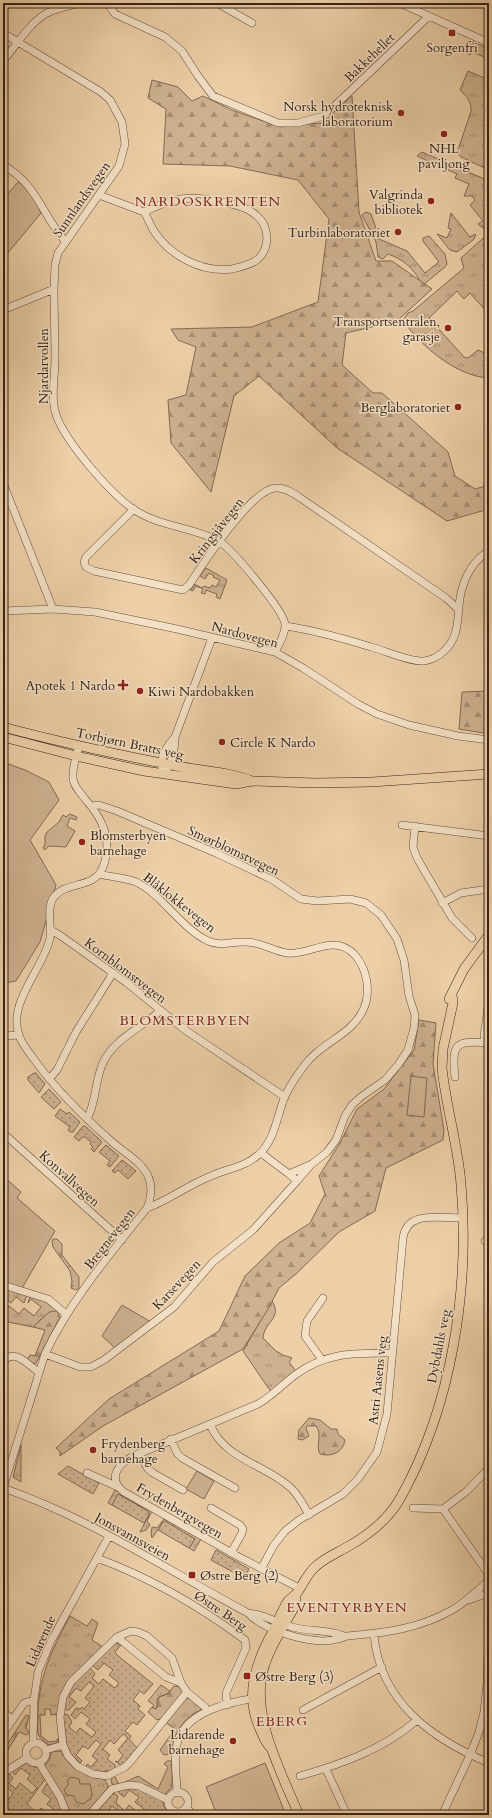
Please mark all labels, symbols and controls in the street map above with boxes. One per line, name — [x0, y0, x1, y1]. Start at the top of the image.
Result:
marker: Sorgenfri — [447, 28, 457, 38]
street label: Bakkehellet — [340, 29, 399, 86]
place label: Sorgenfri — [426, 39, 478, 57]
place label: Norsk hydroteknisk laboratorium — [283, 98, 393, 131]
marker: Norsk hydroteknisk laboratorium — [396, 108, 406, 118]
marker: NHL paviljong — [439, 129, 449, 139]
place label: NHL paviljong — [418, 140, 470, 173]
street label: Sunnlandsvegen — [49, 157, 115, 241]
place label: Valgrinda bibliotek — [369, 186, 423, 219]
district label: NARDOSKRENTEN — [135, 192, 281, 211]
marker: Valgrinda bibliotek — [426, 196, 436, 206]
place label: Turbinlaboratoriet — [288, 224, 390, 242]
marker: Turbinlaboratoriet — [393, 227, 403, 237]
place label: Transportsentralen, garasje — [334, 313, 440, 346]
marker: Transportsentralen, garasje — [443, 323, 453, 333]
street label: Njardarvollen — [35, 327, 53, 404]
place label: Berglaboratoriet — [360, 399, 450, 417]
marker: Berglaboratoriet — [453, 402, 463, 412]
street label: Kringsjåvegen — [185, 493, 249, 567]
street label: Nardovegen — [209, 617, 281, 653]
place label: Apotek 1 Nardo — [26, 677, 115, 695]
marker: Apotek 1 Nardo — [118, 680, 128, 690]
place label: Kiwi Nardobakken — [148, 683, 255, 701]
marker: Kiwi Nardobakken — [135, 686, 145, 696]
street label: Torbjørn Bratts veg — [74, 724, 186, 764]
place label: Circle K Nardo — [230, 734, 316, 752]
marker: Circle K Nardo — [217, 737, 227, 747]
street label: Smørblomstvegen — [185, 822, 283, 880]
place label: Blomsterbyen barnehage — [90, 827, 167, 860]
marker: Blomsterbyen barnehage — [77, 837, 87, 847]
street label: Blåklokkevegen — [139, 869, 220, 937]
street label: Kornblomstvegen — [81, 934, 171, 1008]
district label: BLOMSTERBYEN — [119, 1011, 251, 1030]
street label: Konvallvegen — [35, 1147, 104, 1211]
street label: Bregnevegen — [80, 1204, 140, 1273]
street label: Karsevegen — [149, 1255, 205, 1314]
street label: Dybdahls veg — [423, 1307, 455, 1385]
street label: Astri Aasens veg — [364, 1334, 392, 1426]
place label: Frydenberg barnehage — [101, 1435, 166, 1468]
marker: Frydenberg barnehage — [88, 1445, 98, 1455]
street label: Frydenbergvegen — [133, 1479, 227, 1543]
street label: Jonsvannsveien — [90, 1508, 174, 1565]
place label: Østre Berg (2) — [200, 1567, 279, 1585]
marker: Østre Berg (2) — [187, 1570, 197, 1580]
street label: Østre Berg — [190, 1586, 251, 1636]
district label: EVENTYRBYEN — [286, 1598, 408, 1617]
street label: Lidarende — [22, 1613, 60, 1670]
place label: Østre Berg (3) — [255, 1668, 334, 1686]
marker: Østre Berg (3) — [242, 1671, 252, 1681]
district label: EBERG — [256, 1712, 308, 1731]
place label: Lidarende barnehage — [168, 1726, 225, 1759]
marker: Lidarende barnehage — [228, 1736, 238, 1746]

